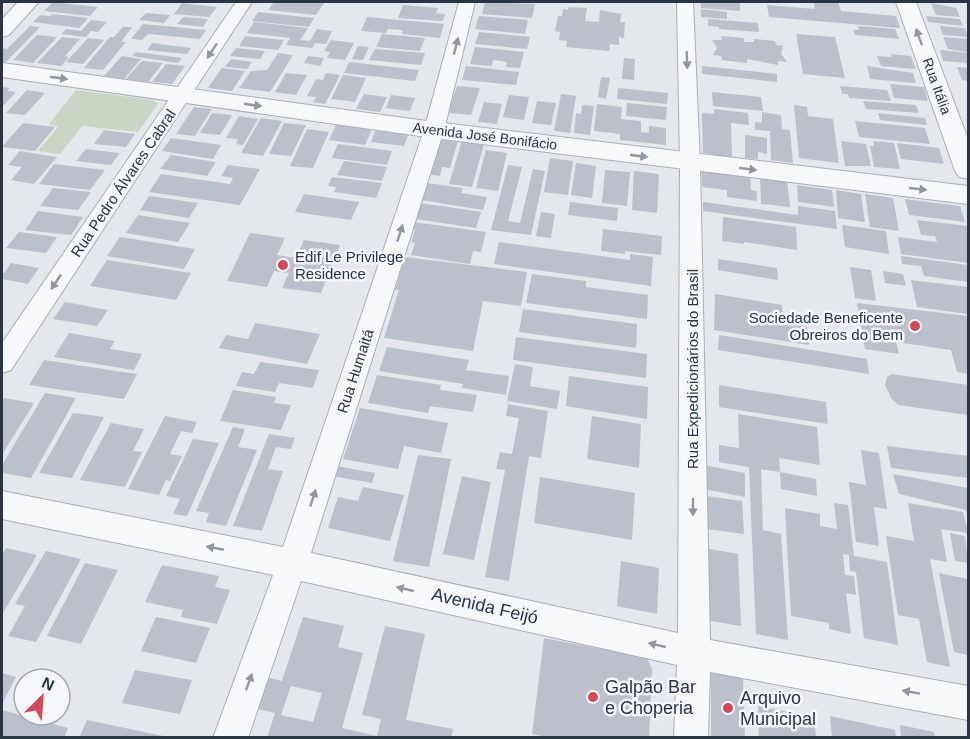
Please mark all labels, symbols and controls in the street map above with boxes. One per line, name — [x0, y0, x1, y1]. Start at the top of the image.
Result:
one-way arrow — [914, 28, 924, 46]
one-way arrow — [451, 37, 461, 55]
one-way arrow — [206, 42, 218, 58]
one-way arrow — [682, 50, 691, 69]
street label: Rua Itália — [919, 55, 955, 117]
one-way arrow — [50, 74, 69, 83]
one-way arrow — [243, 100, 262, 109]
street label: Rua Pedro Álvares Cabral — [67, 106, 179, 260]
street label: Avenida José Bonifácio — [412, 119, 558, 153]
one-way arrow — [630, 151, 649, 160]
one-way arrow — [739, 165, 758, 174]
one-way arrow — [909, 184, 928, 194]
one-way arrow — [396, 224, 405, 242]
place label: Edif Le Privilege Residence — [295, 248, 403, 282]
marker: Edif Le Privilege Residence — [276, 258, 290, 272]
street label: Rua Expedicionários do Brasil — [684, 269, 701, 469]
one-way arrow — [51, 274, 62, 290]
place label: Sociedade Beneficente Obreiros do Bem — [749, 309, 903, 343]
marker: Sociedade Beneficente Obreiros do Bem — [908, 319, 922, 333]
street label: Rua Humaitá — [333, 326, 377, 415]
one-way arrow — [309, 489, 318, 507]
one-way arrow — [688, 497, 698, 516]
one-way arrow — [205, 543, 224, 552]
one-way arrow — [396, 584, 415, 593]
street label: Avenida Feijó — [430, 584, 540, 628]
one-way arrow — [648, 640, 667, 649]
north arrow — [12, 667, 72, 727]
one-way arrow — [245, 673, 255, 691]
text: N — [39, 674, 57, 694]
place label: Galpão Bar e Choperia — [605, 677, 696, 718]
one-way arrow — [901, 687, 920, 696]
place label: Arquivo Municipal — [740, 688, 816, 729]
marker: Galpão Bar e Choperia — [586, 690, 600, 704]
marker: Arquivo Municipal — [721, 701, 735, 715]

